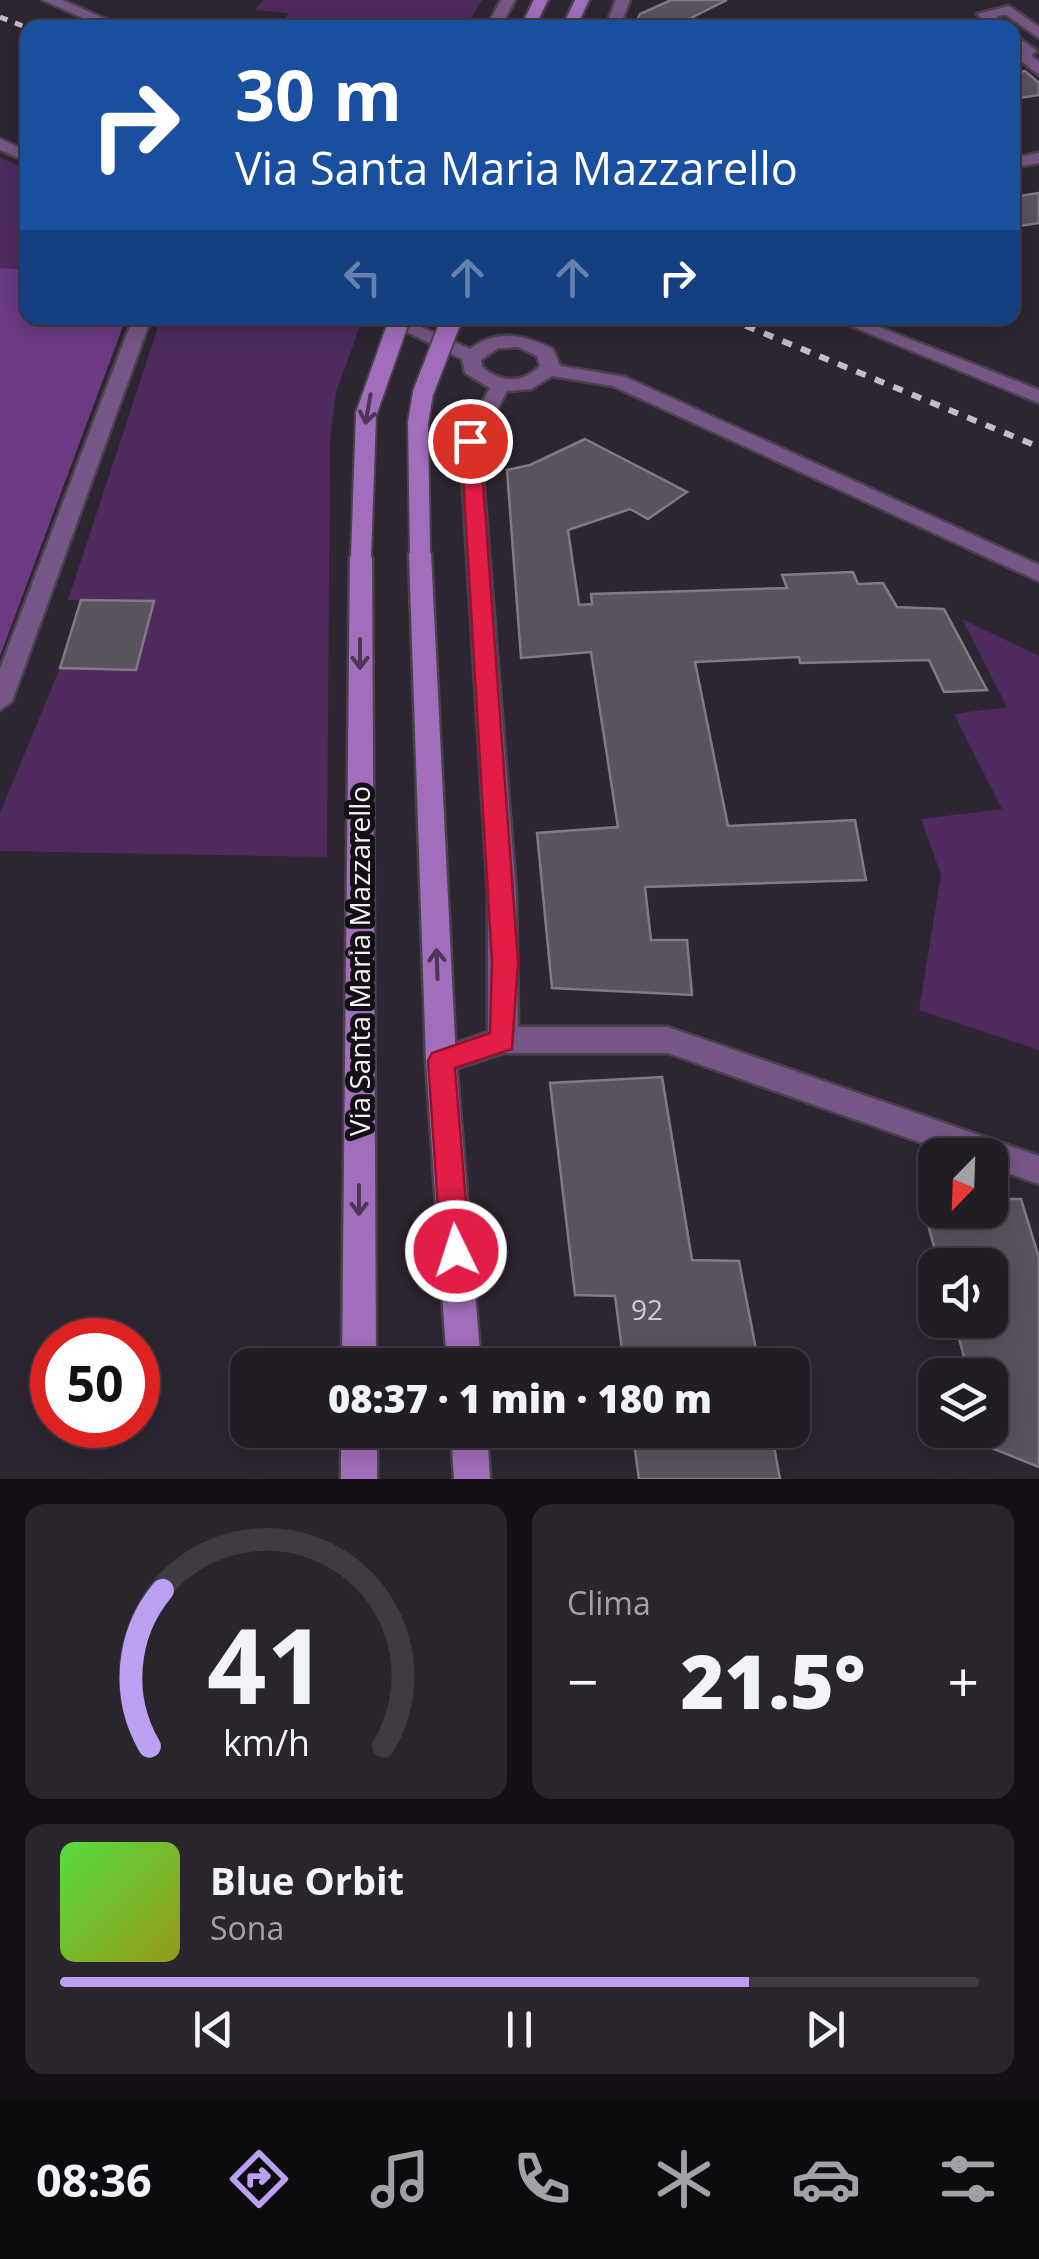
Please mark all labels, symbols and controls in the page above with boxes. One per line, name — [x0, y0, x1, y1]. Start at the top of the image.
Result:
text: 30 m — [235, 46, 402, 142]
icon: right — [70, 60, 200, 190]
text: Via Santa Maria Mazzarello — [235, 137, 798, 198]
icon: left — [335, 250, 390, 305]
icon: ahead — [440, 250, 495, 305]
icon: ahead — [545, 250, 600, 305]
icon: right — [650, 250, 705, 305]
one-way arrow — [358, 392, 377, 425]
pin — [428, 399, 513, 484]
icon: arrive — [443, 414, 498, 469]
one-way arrow — [350, 638, 370, 670]
street label: Via Santa Maria Mazzarello — [340, 786, 378, 1136]
one-way arrow — [427, 948, 446, 980]
north arrow — [918, 1138, 1008, 1228]
map controls — [918, 1138, 1008, 1448]
one-way arrow — [350, 1184, 368, 1216]
position arrow — [404, 1199, 508, 1303]
button: sound — [918, 1248, 1008, 1338]
house number: 92 — [631, 1290, 663, 1328]
speed limit sign: 50 — [30, 1318, 160, 1448]
button: layers — [918, 1358, 1008, 1448]
text: 08:37 · 1 min · 180 m — [328, 1372, 712, 1424]
text: Clima — [567, 1581, 651, 1624]
text: 41 — [207, 1593, 325, 1734]
text: 21.5° — [680, 1629, 866, 1731]
text: − — [567, 1643, 598, 1718]
text: + — [948, 1643, 979, 1718]
text: km/h — [223, 1718, 309, 1766]
text: Blue Orbit — [210, 1854, 404, 1906]
text: Sona — [210, 1906, 284, 1949]
icon: previous — [186, 2002, 241, 2057]
icon: pause — [492, 2002, 547, 2057]
icon: next — [798, 2002, 853, 2057]
icon: directions — [224, 2144, 294, 2214]
icon: music — [365, 2144, 435, 2214]
icon: phone — [507, 2144, 577, 2214]
icon: climate — [649, 2144, 719, 2214]
icon: car — [791, 2144, 861, 2214]
icon: filters — [933, 2144, 1003, 2214]
text: 08:36 — [36, 2149, 152, 2210]

